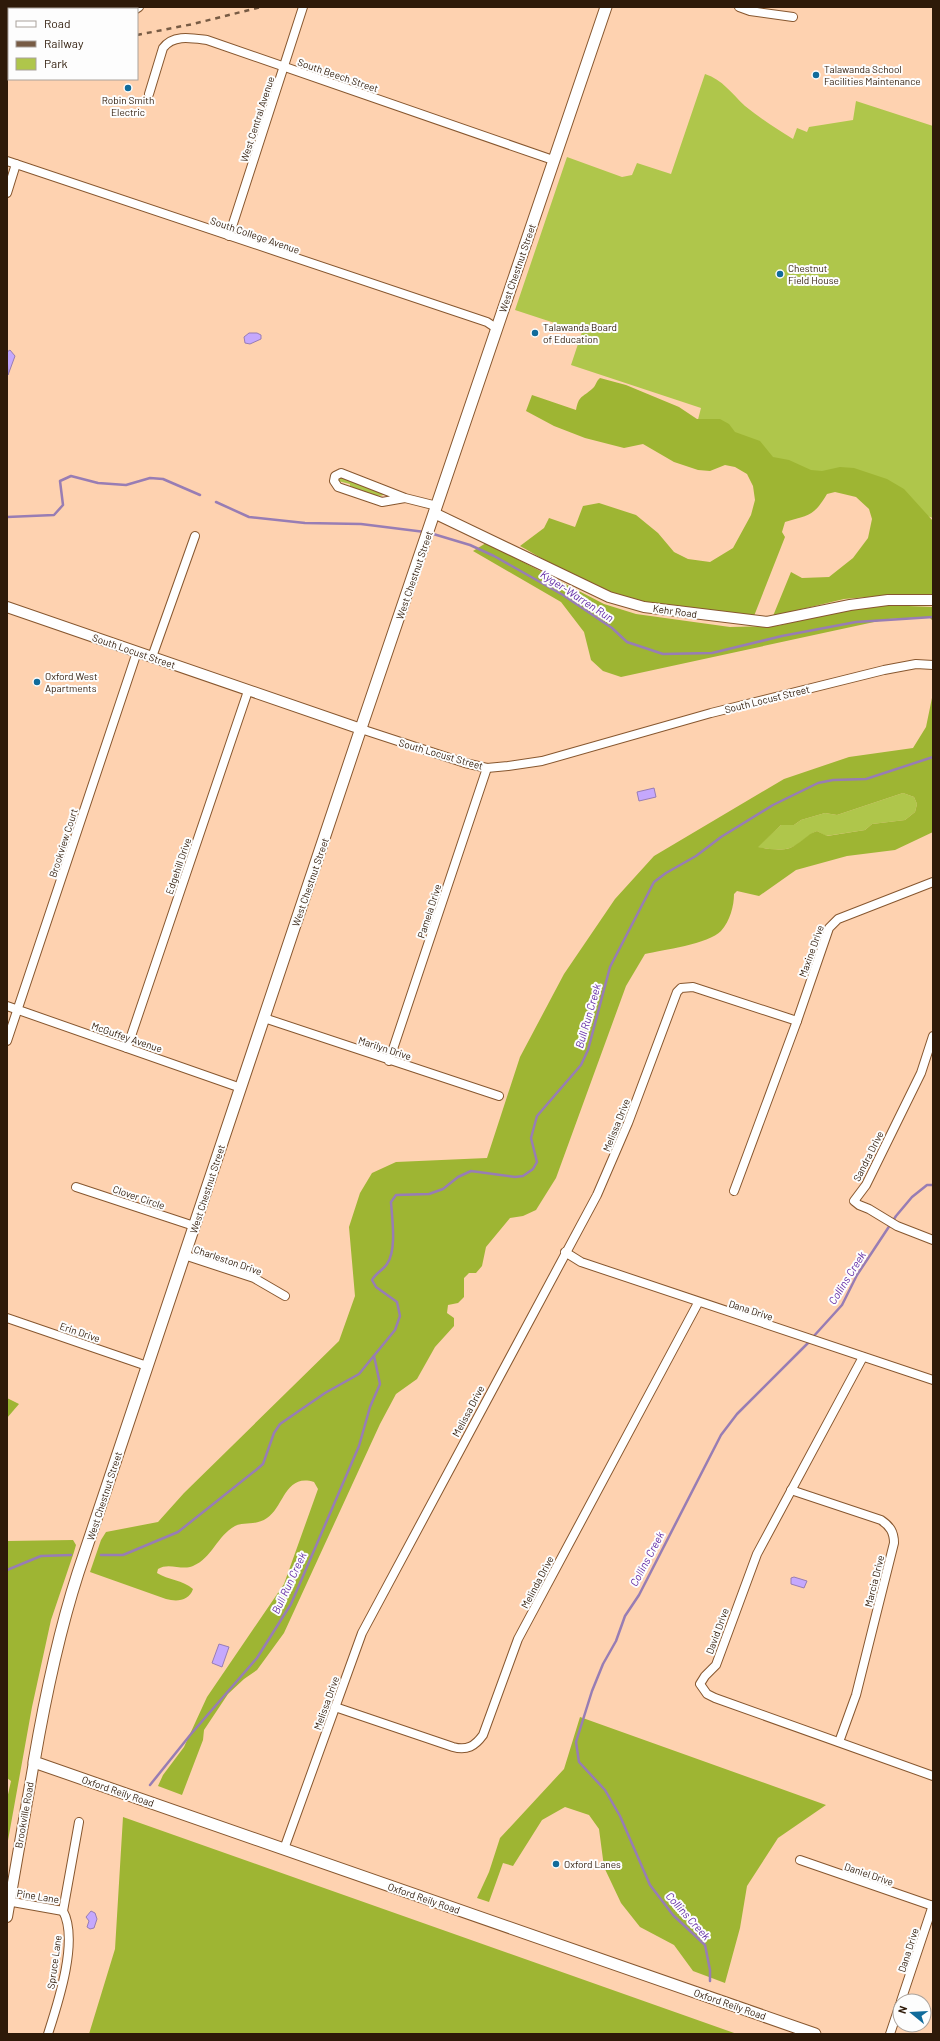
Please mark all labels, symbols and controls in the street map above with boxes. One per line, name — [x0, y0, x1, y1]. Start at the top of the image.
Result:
legend — [8, 8, 138, 80]
text: Road — [44, 16, 71, 30]
text: Railway — [44, 36, 84, 50]
text: Park — [44, 56, 68, 70]
street label: South Beech Street — [296, 56, 380, 95]
place label: Talawanda School Facilities Maintenance — [824, 63, 921, 87]
marker: Talawanda School Facilities Maintenance — [811, 70, 821, 80]
street label: West Central Avenue — [238, 75, 276, 163]
marker: Robin Smith Electric — [123, 83, 133, 93]
place label: Robin Smith Electric — [102, 94, 154, 118]
street label: South College Avenue — [209, 214, 301, 256]
street label: West Chestnut Street — [496, 222, 538, 314]
place label: Chestnut Field House — [788, 262, 839, 286]
marker: Chestnut Field House — [775, 269, 785, 279]
place label: Talawanda Board of Education — [543, 321, 617, 345]
marker: Talawanda Board of Education — [530, 328, 540, 338]
street label: West Chestnut Street — [393, 529, 435, 621]
water label: Kyger-Warren Run — [538, 567, 616, 624]
street label: Kehr Road — [652, 602, 698, 620]
street label: South Locust Street — [91, 631, 177, 671]
place label: Oxford West Apartments — [45, 670, 98, 694]
marker: Oxford West Apartments — [32, 677, 42, 687]
street label: South Locust Street — [723, 683, 811, 715]
street label: South Locust Street — [397, 736, 485, 772]
street label: Brookview Court — [46, 807, 80, 879]
street label: Edgehill Drive — [163, 836, 193, 896]
street label: West Chestnut Street — [289, 836, 331, 928]
street label: Pamela Drive — [415, 882, 443, 940]
street label: Maxine Drive — [796, 923, 826, 979]
water label: Bull Run Creek — [572, 982, 603, 1050]
street label: McGuffey Avenue — [90, 1019, 164, 1055]
street label: Marilyn Drive — [357, 1034, 413, 1062]
street label: Melissa Drive — [600, 1097, 632, 1153]
street label: Sandra Drive — [850, 1129, 886, 1183]
street label: West Chestnut Street — [187, 1143, 227, 1235]
street label: Clover Circle — [111, 1183, 167, 1211]
street label: Charleston Drive — [192, 1243, 264, 1277]
water label: Collins Creek — [825, 1248, 868, 1307]
street label: Dana Drive — [727, 1297, 775, 1323]
street label: Erin Drive — [58, 1320, 102, 1344]
street label: Melissa Drive — [450, 1383, 486, 1439]
street label: West Chestnut Street — [84, 1450, 124, 1542]
water label: Collins Creek — [627, 1529, 667, 1588]
water label: Bull Run Creek — [269, 1549, 309, 1616]
street label: Melinda Drive — [518, 1554, 556, 1610]
street label: Marcia Drive — [862, 1554, 886, 1608]
street label: David Drive — [703, 1606, 731, 1656]
street label: Melissa Drive — [311, 1675, 341, 1731]
street label: Oxford Reily Road — [80, 1773, 156, 1809]
street label: Brookville Road — [12, 1781, 36, 1849]
place label: Oxford Lanes — [564, 1858, 621, 1870]
marker: Oxford Lanes — [551, 1859, 561, 1869]
street label: Daniel Drive — [843, 1860, 895, 1888]
street label: Oxford Reily Road — [386, 1880, 462, 1916]
street label: Pine Lane — [16, 1887, 60, 1905]
water label: Collins Creek — [663, 1889, 714, 1943]
street label: Dana Drive — [895, 1926, 921, 1974]
street label: Spruce Lane — [44, 1934, 64, 1990]
street label: Oxford Reily Road — [692, 1986, 768, 2022]
north arrow — [892, 1993, 932, 2033]
text: N — [895, 2004, 909, 2015]

